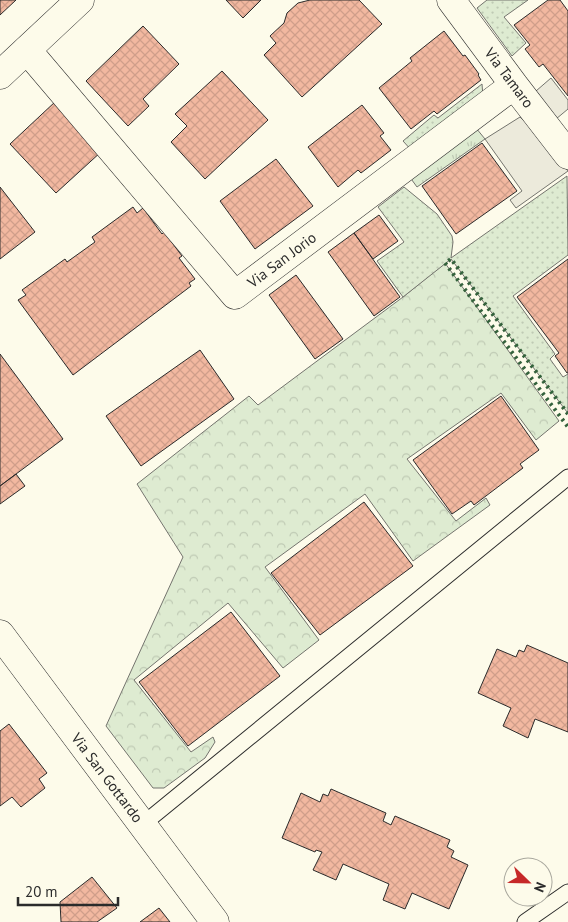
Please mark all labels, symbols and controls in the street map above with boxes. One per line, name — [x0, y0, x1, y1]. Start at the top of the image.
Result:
street label: Via Tamaro — [480, 43, 538, 112]
street label: Via San Jorio — [243, 228, 320, 292]
street label: Via San Gottardo — [67, 728, 147, 826]
north arrow — [503, 857, 553, 907]
scale bar — [18, 874, 118, 906]
text: N — [530, 879, 550, 895]
text: 20 m — [25, 882, 58, 901]

